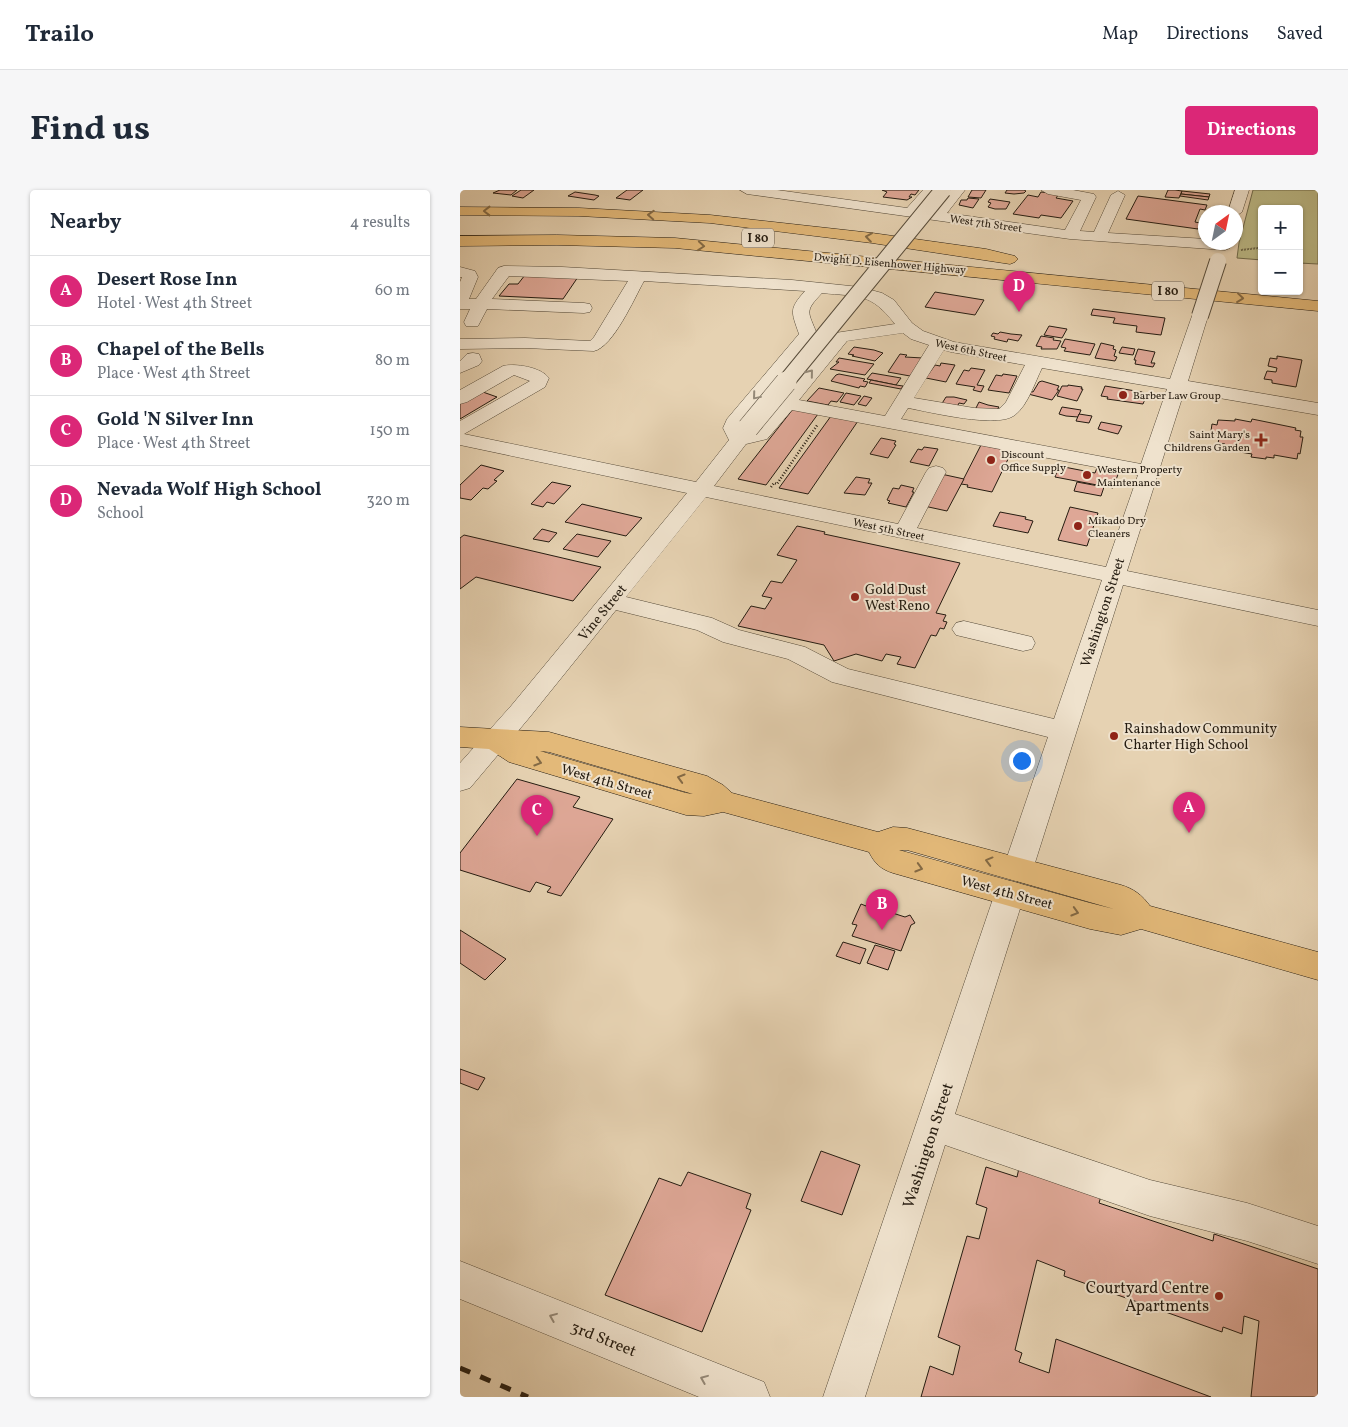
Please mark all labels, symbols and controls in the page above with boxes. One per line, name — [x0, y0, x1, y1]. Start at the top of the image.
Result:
text: Trailo — [25, 18, 94, 52]
text: Map — [1102, 22, 1138, 47]
text: Directions — [1166, 22, 1249, 47]
text: Saved — [1277, 22, 1323, 47]
text: Find us — [30, 106, 150, 154]
button: Directions — [1185, 106, 1318, 155]
north arrow — [1198, 205, 1243, 250]
map controls — [1258, 205, 1303, 295]
button: + — [1258, 205, 1303, 250]
one-way arrow — [483, 206, 490, 216]
text: Nearby — [50, 208, 121, 237]
one-way arrow — [647, 209, 655, 220]
text: 4 results — [350, 212, 410, 234]
street label: West 7th Street — [949, 212, 1023, 237]
road number: I 80 — [742, 228, 774, 248]
one-way arrow — [864, 233, 873, 243]
one-way arrow — [697, 240, 705, 251]
street label: Dwight D. Eisenhower Highway — [813, 250, 967, 279]
button: − — [1258, 250, 1303, 295]
text: Desert Rose Inn — [97, 267, 238, 293]
pin: D — [1003, 271, 1035, 312]
text: A — [60, 280, 72, 302]
text: 60 m — [375, 280, 410, 302]
road number: I 80 — [1152, 282, 1184, 300]
one-way arrow — [1236, 292, 1244, 303]
text: Hotel · West 4th Street — [97, 293, 252, 315]
text: Chapel of the Bells — [97, 337, 264, 363]
street label: West 6th Street — [933, 337, 1008, 366]
text: B — [61, 350, 71, 372]
text: 80 m — [375, 350, 410, 372]
text: Place · West 4th Street — [97, 363, 251, 385]
one-way arrow — [804, 370, 813, 379]
marker: Barber Law Group — [1117, 389, 1129, 401]
place label: Barber Law Group — [1133, 389, 1221, 404]
one-way arrow — [753, 391, 762, 400]
text: Gold 'N Silver Inn — [97, 407, 254, 433]
text: C — [61, 420, 71, 442]
text: 150 m — [369, 420, 410, 442]
place label: Saint Mary's Childrens Garden — [1164, 428, 1250, 456]
text: Place · West 4th Street — [97, 433, 251, 455]
marker: Saint Mary's Childrens Garden — [1254, 433, 1268, 447]
place label: Discount Office Supply — [1001, 448, 1066, 476]
marker: Discount Office Supply — [985, 454, 997, 466]
place label: Western Property Maintenance — [1097, 463, 1182, 491]
marker: Western Property Maintenance — [1081, 469, 1093, 481]
text: Nevada Wolf High School — [97, 477, 321, 503]
text: D — [60, 490, 72, 512]
text: 320 m — [366, 490, 410, 512]
text: School — [97, 503, 144, 525]
place label: Mikado Dry Cleaners — [1088, 514, 1146, 542]
street label: West 5th Street — [851, 516, 926, 545]
marker: Mikado Dry Cleaners — [1072, 520, 1084, 532]
street label: Washington Street — [1077, 555, 1130, 670]
street label: Vine Street — [575, 581, 632, 645]
place label: Gold Dust West Reno — [865, 581, 930, 616]
marker: Gold Dust West Reno — [849, 591, 861, 603]
place label: Rainshadow Community Charter High School — [1124, 720, 1278, 755]
marker: Rainshadow Community Charter High School — [1108, 730, 1120, 742]
your location — [1009, 748, 1035, 774]
one-way arrow — [534, 756, 542, 766]
street label: West 4th Street — [559, 760, 655, 805]
one-way arrow — [678, 774, 686, 784]
pin: A — [1173, 792, 1205, 833]
pin: C — [521, 795, 553, 836]
one-way arrow — [985, 856, 994, 867]
one-way arrow — [915, 862, 923, 873]
street label: West 4th Street — [959, 872, 1055, 915]
pin: B — [866, 889, 898, 930]
one-way arrow — [1071, 906, 1079, 916]
street label: Washington Street — [898, 1080, 960, 1211]
place label: Courtyard Centre Apartments — [1086, 1278, 1209, 1318]
marker: Courtyard Centre Apartments — [1213, 1290, 1225, 1302]
one-way arrow — [549, 1313, 558, 1324]
street label: 3rd Street — [567, 1317, 640, 1363]
one-way arrow — [700, 1374, 709, 1385]

